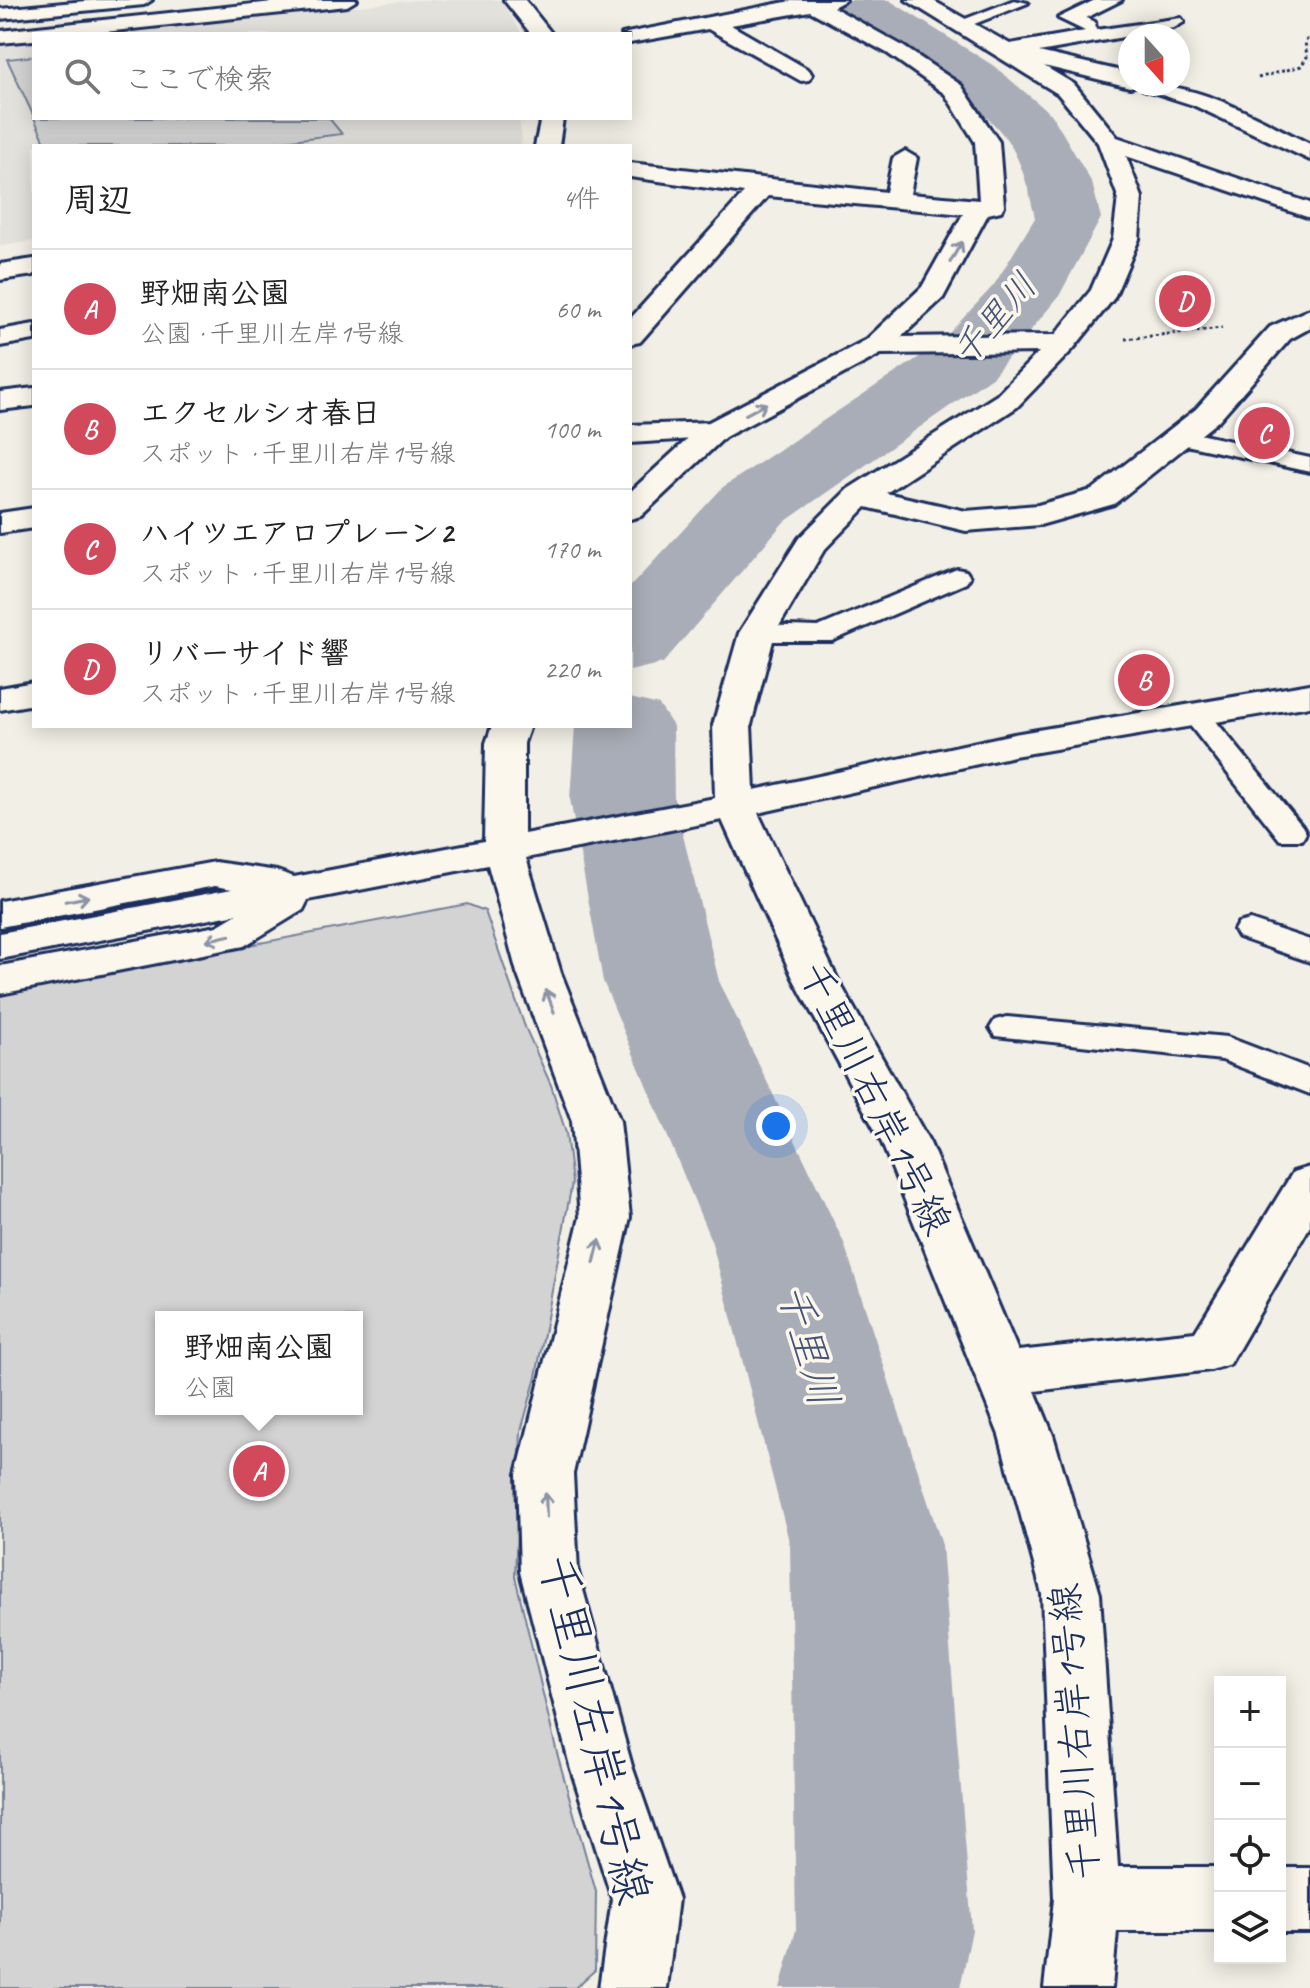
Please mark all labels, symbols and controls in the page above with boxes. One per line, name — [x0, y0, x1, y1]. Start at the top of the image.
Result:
north arrow — [1118, 24, 1190, 96]
search box — [32, 32, 632, 120]
icon: search — [60, 54, 104, 98]
text: ここで検索 — [124, 60, 274, 98]
text: 周辺 — [64, 178, 132, 221]
text: 4件 — [562, 182, 600, 215]
one-way arrow — [949, 241, 965, 264]
water label: 千里川 — [941, 263, 1047, 375]
pin: D — [1159, 271, 1211, 331]
text: 野畑南公園 — [140, 274, 290, 312]
text: A — [83, 293, 97, 326]
text: 60 m — [556, 293, 600, 326]
text: 公園 · 千里川左岸1号線 — [140, 317, 403, 350]
text: エクセルシオ春日 — [140, 394, 381, 432]
one-way arrow — [744, 401, 767, 417]
pin: C — [1238, 403, 1290, 463]
text: B — [83, 413, 97, 446]
text: 100 m — [544, 413, 600, 446]
text: スポット · 千里川右岸1号線 — [140, 437, 455, 470]
text: ハイツエアロプレーン2 — [140, 514, 453, 552]
text: C — [84, 533, 96, 566]
text: 170 m — [544, 533, 600, 566]
text: スポット · 千里川右岸1号線 — [140, 557, 455, 590]
text: リバーサイド響 — [140, 634, 349, 672]
pin: B — [1118, 650, 1170, 710]
text: D — [82, 653, 98, 686]
text: 220 m — [544, 653, 600, 686]
text: スポット · 千里川右岸1号線 — [140, 677, 455, 710]
one-way arrow — [63, 891, 89, 906]
one-way arrow — [206, 932, 232, 947]
street label: 千里川右岸1号線 — [787, 953, 963, 1243]
one-way arrow — [542, 989, 556, 1014]
your location — [756, 1106, 796, 1146]
one-way arrow — [591, 1238, 606, 1264]
water label: 千里川 — [765, 1277, 851, 1413]
popup — [155, 1311, 363, 1415]
text: 野畑南公園 — [184, 1328, 334, 1366]
text: 公園 — [184, 1371, 236, 1404]
pin: A — [233, 1441, 285, 1501]
one-way arrow — [539, 1492, 554, 1519]
street label: 千里川左岸1号線 — [526, 1548, 664, 1910]
street label: 千里川右岸1号線 — [1040, 1582, 1110, 1882]
map controls — [1214, 1676, 1286, 1964]
button: + — [1214, 1676, 1286, 1748]
button: − — [1214, 1748, 1286, 1820]
button: locate — [1214, 1820, 1286, 1892]
button: layers — [1214, 1892, 1286, 1964]

